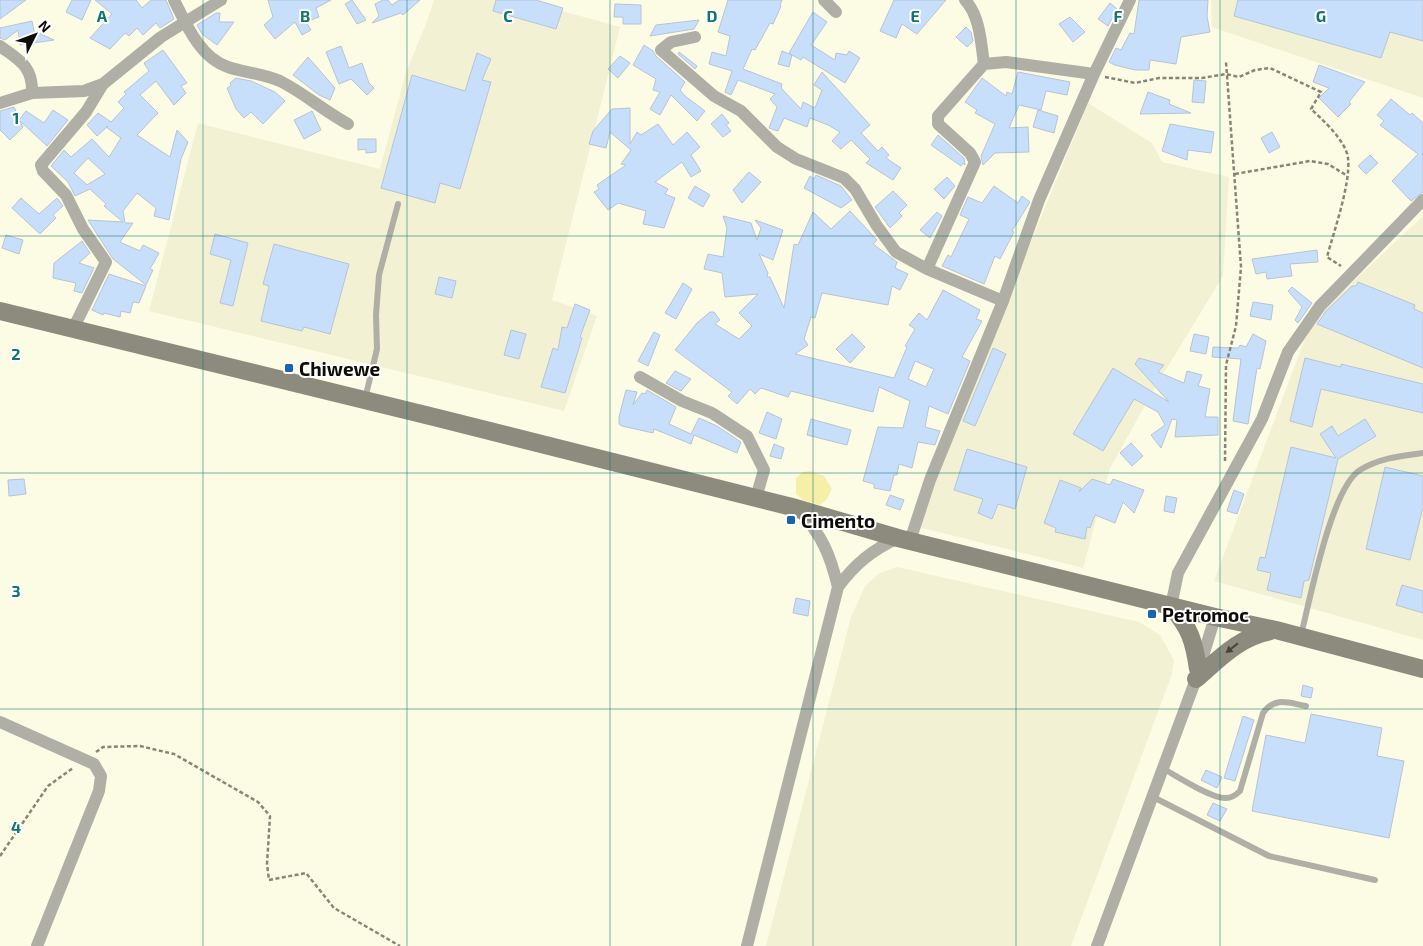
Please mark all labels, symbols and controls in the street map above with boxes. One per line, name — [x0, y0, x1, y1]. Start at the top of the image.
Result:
text: A — [97, 6, 108, 25]
text: B — [300, 6, 310, 25]
text: C — [503, 6, 513, 25]
text: D — [707, 6, 718, 25]
text: E — [910, 6, 920, 25]
text: F — [1114, 6, 1123, 25]
text: G — [1316, 6, 1326, 25]
north arrow — [10, 10, 60, 60]
text: N — [35, 17, 55, 35]
text: 1 — [13, 108, 19, 127]
text: 2 — [11, 344, 21, 363]
place label: Chiwewe — [299, 357, 381, 380]
marker: Chiwewe — [283, 362, 295, 374]
place label: Cimento — [801, 509, 875, 532]
marker: Cimento — [785, 514, 797, 526]
text: 3 — [11, 581, 21, 600]
place label: Petromoc — [1162, 603, 1249, 626]
marker: Petromoc — [1146, 608, 1158, 620]
one-way arrow — [1226, 642, 1239, 653]
text: 4 — [11, 817, 21, 836]

